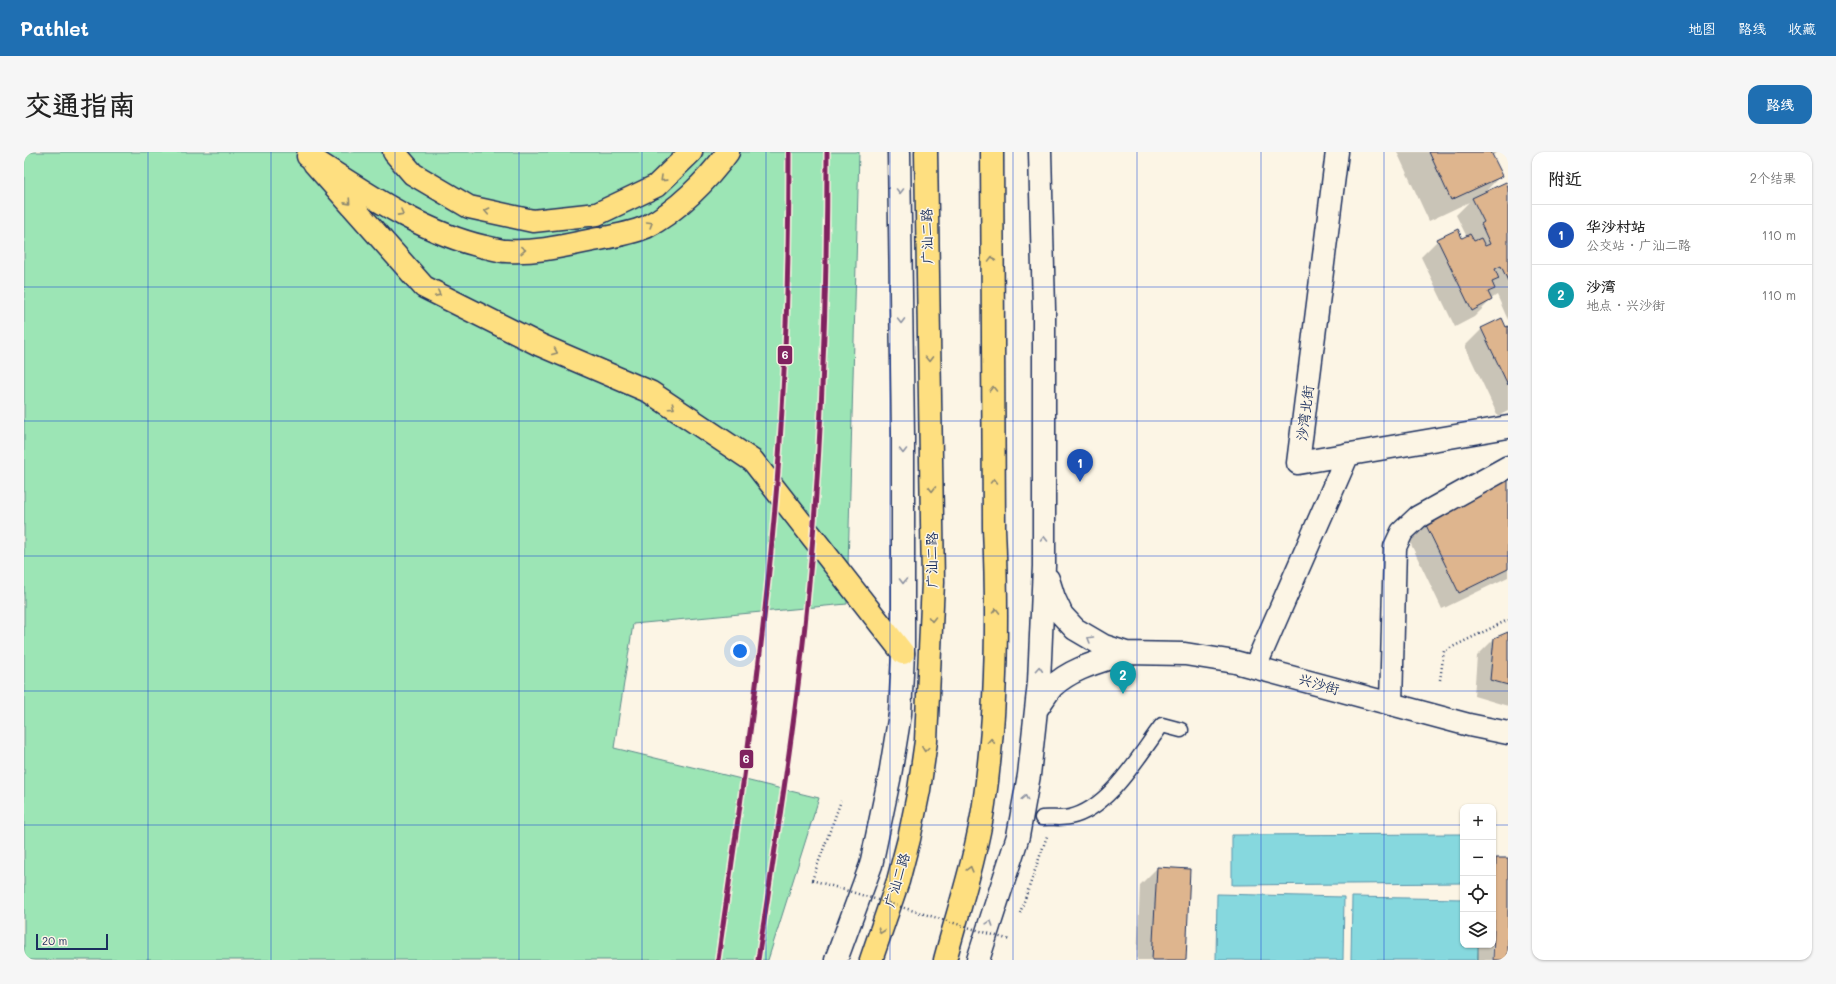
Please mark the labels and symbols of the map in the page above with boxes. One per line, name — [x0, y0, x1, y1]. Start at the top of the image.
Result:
one-way arrow — [660, 174, 668, 182]
one-way arrow — [896, 188, 904, 194]
one-way arrow — [343, 197, 351, 205]
one-way arrow — [396, 208, 404, 216]
one-way arrow — [484, 208, 490, 216]
street label: 广汕二路 — [917, 208, 936, 264]
one-way arrow — [646, 221, 653, 229]
one-way arrow — [520, 246, 526, 255]
one-way arrow — [988, 256, 996, 262]
one-way arrow — [434, 289, 441, 297]
one-way arrow — [897, 318, 905, 324]
line badge: 6 — [777, 345, 793, 365]
one-way arrow — [551, 347, 558, 355]
text: 6 — [782, 347, 789, 362]
one-way arrow — [925, 356, 933, 362]
street label: 沙湾北街 — [1292, 384, 1317, 442]
one-way arrow — [989, 386, 997, 392]
one-way arrow — [668, 402, 675, 410]
one-way arrow — [899, 448, 907, 454]
pin: 1 — [1067, 449, 1093, 482]
one-way arrow — [990, 478, 998, 484]
one-way arrow — [927, 486, 936, 492]
street label: 广汕二路 — [922, 532, 941, 588]
one-way arrow — [1040, 536, 1048, 542]
one-way arrow — [899, 578, 907, 584]
one-way arrow — [992, 608, 1000, 614]
one-way arrow — [928, 616, 936, 622]
one-way arrow — [1087, 636, 1094, 643]
your location — [730, 641, 750, 661]
pin: 2 — [1110, 661, 1136, 694]
one-way arrow — [1035, 666, 1044, 672]
street label: 兴沙街 — [1296, 669, 1342, 698]
one-way arrow — [987, 738, 995, 744]
one-way arrow — [921, 746, 930, 752]
line badge: 6 — [739, 749, 754, 769]
text: 6 — [743, 751, 750, 766]
one-way arrow — [1020, 795, 1029, 801]
street label: 广汕二路 — [879, 850, 914, 909]
one-way arrow — [965, 866, 974, 873]
one-way arrow — [985, 920, 994, 927]
one-way arrow — [877, 927, 886, 934]
scale bar — [36, 932, 108, 951]

